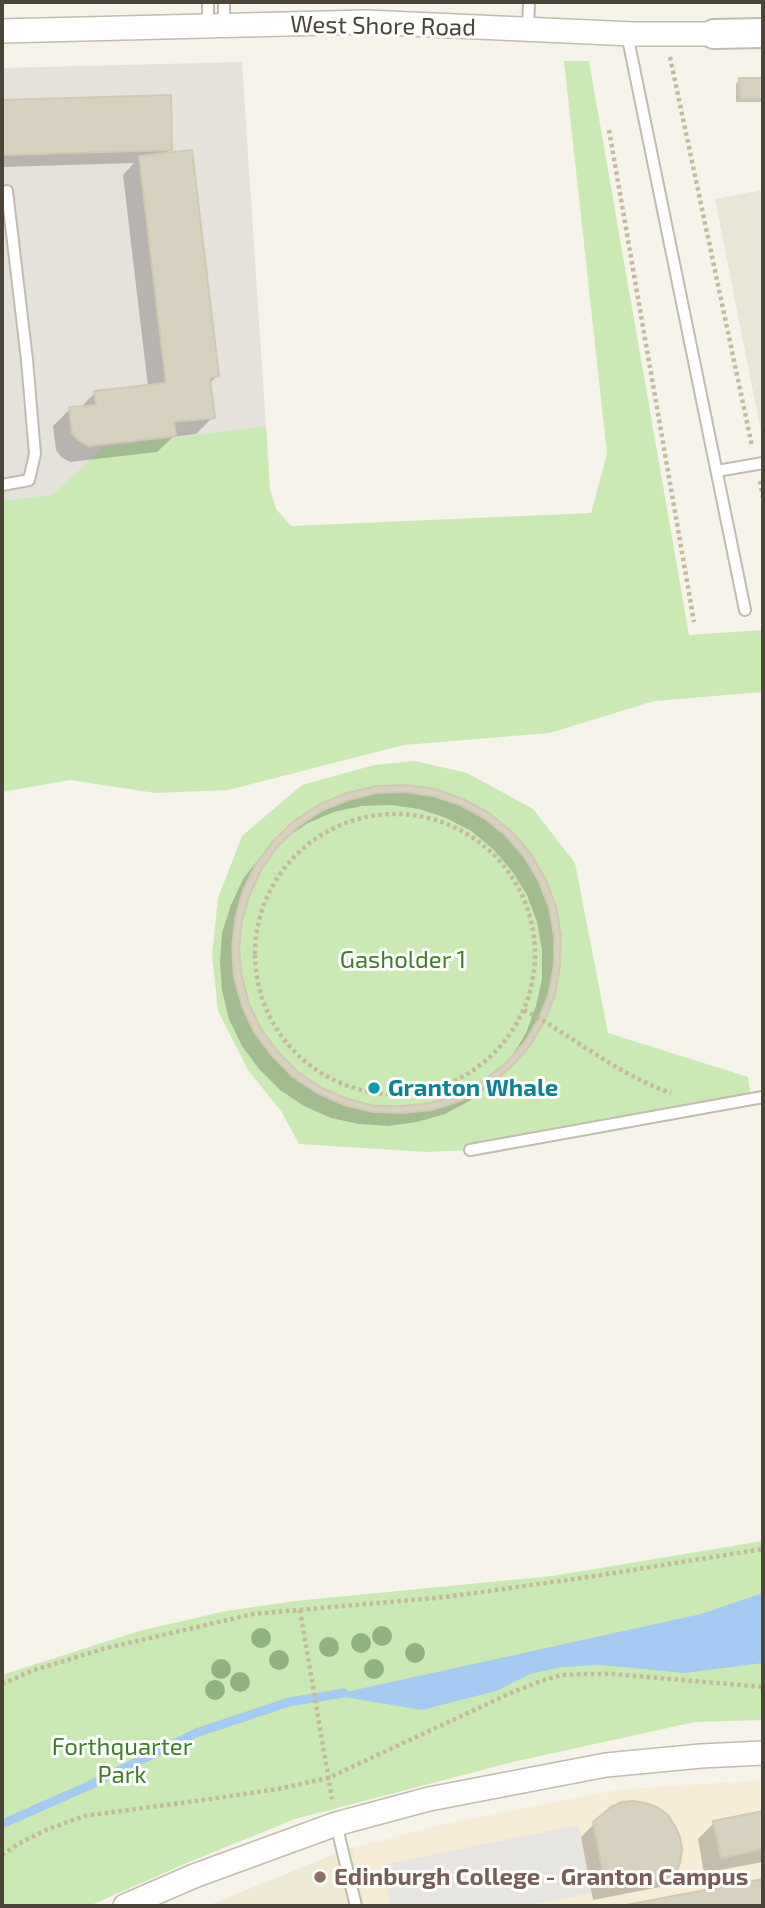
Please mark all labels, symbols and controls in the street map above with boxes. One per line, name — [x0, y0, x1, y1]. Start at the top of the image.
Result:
street label: West Shore Road — [290, 10, 476, 42]
park label: Gasholder 1 — [340, 946, 466, 974]
place label: Granton Whale — [388, 1074, 558, 1102]
marker: Granton Whale — [366, 1080, 382, 1096]
park label: Forthquarter Park — [52, 1733, 192, 1789]
place label: Edinburgh College - Granton Campus — [334, 1863, 748, 1891]
marker: Edinburgh College - Granton Campus — [312, 1869, 328, 1885]

